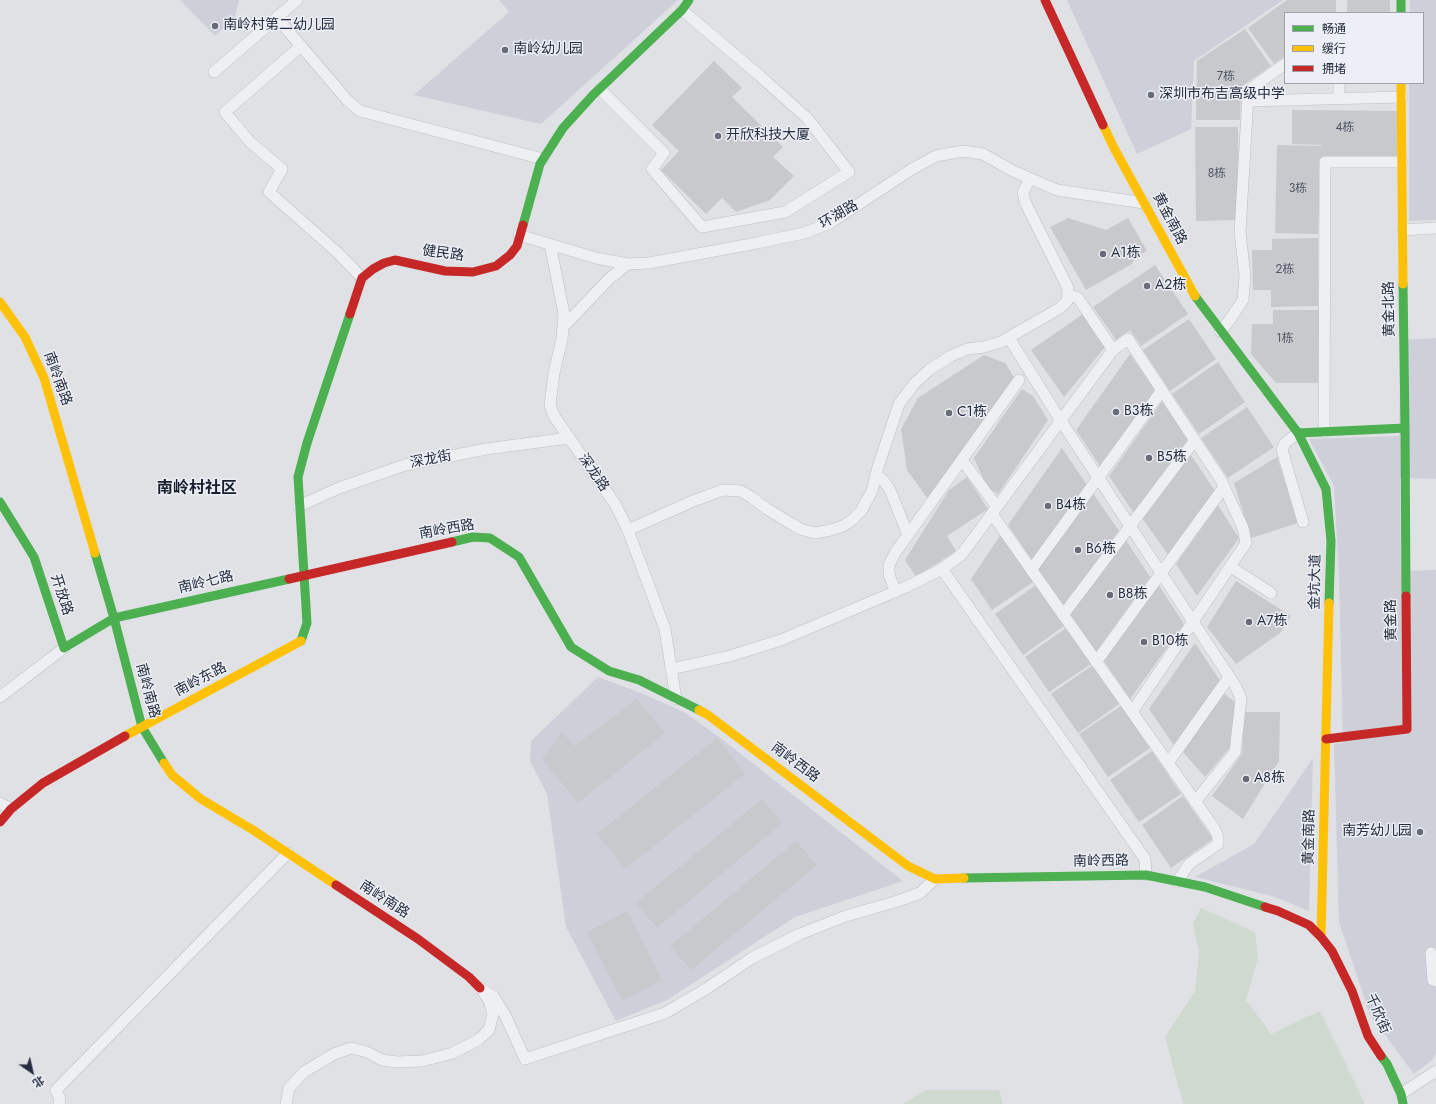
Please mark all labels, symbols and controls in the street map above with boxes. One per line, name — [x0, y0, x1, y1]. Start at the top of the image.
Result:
legend — [1284, 12, 1424, 84]
place label: 南岭村第二幼儿园 — [223, 18, 335, 34]
text: 畅通 — [1322, 20, 1346, 38]
marker: 南岭村第二幼儿园 — [210, 21, 220, 31]
text: 缓行 — [1322, 40, 1346, 58]
place label: 南岭幼儿园 — [513, 42, 583, 58]
marker: 南岭幼儿园 — [500, 45, 510, 55]
text: 拥堵 — [1322, 60, 1346, 78]
house number: 7栋 — [1217, 70, 1235, 84]
place label: 深圳市布吉高级中学 — [1159, 87, 1285, 103]
marker: 深圳市布吉高级中学 — [1146, 90, 1156, 100]
house number: 4栋 — [1336, 121, 1354, 135]
place label: 开欣科技大厦 — [726, 128, 810, 144]
marker: 开欣科技大厦 — [713, 131, 723, 141]
house number: 8栋 — [1208, 167, 1226, 181]
house number: 3栋 — [1289, 182, 1307, 196]
street label: 黄金南路 — [1148, 190, 1190, 248]
street label: 环湖路 — [817, 197, 861, 233]
street label: 健民路 — [421, 243, 465, 265]
place label: A1栋 — [1111, 246, 1141, 262]
marker: A1栋 — [1098, 249, 1108, 259]
house number: 2栋 — [1276, 263, 1294, 277]
place label: A2栋 — [1155, 278, 1186, 294]
marker: A2栋 — [1142, 281, 1152, 291]
street label: 黄金北路 — [1381, 281, 1399, 337]
house number: 1栋 — [1276, 332, 1294, 346]
street label: 南岭南路 — [40, 350, 74, 408]
place label: B3栋 — [1124, 404, 1153, 420]
place label: C1栋 — [957, 405, 987, 421]
marker: B3栋 — [1111, 407, 1121, 417]
marker: C1栋 — [944, 408, 954, 418]
street label: 深龙街 — [409, 448, 453, 472]
place label: B5栋 — [1157, 450, 1187, 466]
street label: 深龙路 — [574, 451, 612, 495]
marker: B5栋 — [1144, 453, 1154, 463]
district label: 南岭村社区 — [157, 479, 237, 499]
place label: B4栋 — [1056, 498, 1086, 514]
marker: B4栋 — [1043, 501, 1053, 511]
street label: 南岭西路 — [418, 517, 476, 543]
place label: B6栋 — [1086, 542, 1116, 558]
marker: B6栋 — [1073, 545, 1083, 555]
street label: 金坑大道 — [1307, 554, 1325, 610]
street label: 南岭七路 — [177, 569, 235, 597]
street label: 开放路 — [47, 572, 75, 618]
place label: B8栋 — [1118, 587, 1147, 603]
marker: B8栋 — [1105, 590, 1115, 600]
street label: 黄金路 — [1383, 599, 1401, 641]
place label: A7栋 — [1257, 614, 1288, 630]
marker: A7栋 — [1244, 617, 1254, 627]
place label: B10栋 — [1152, 634, 1189, 650]
marker: B10栋 — [1139, 637, 1149, 647]
street label: 南岭东路 — [172, 659, 230, 701]
street label: 南岭南路 — [132, 662, 162, 720]
street label: 南岭西路 — [768, 739, 822, 787]
place label: A8栋 — [1254, 771, 1285, 787]
marker: A8栋 — [1241, 774, 1251, 784]
street label: 黄金南路 — [1301, 809, 1319, 865]
place label: 南芳幼儿园 — [1342, 824, 1412, 840]
marker: 南芳幼儿园 — [1415, 827, 1425, 837]
street label: 南岭西路 — [1073, 853, 1129, 871]
street label: 南岭南路 — [356, 878, 412, 922]
street label: 千欣街 — [1361, 991, 1393, 1037]
north arrow — [12, 1052, 52, 1092]
text: 北 — [30, 1072, 48, 1092]

